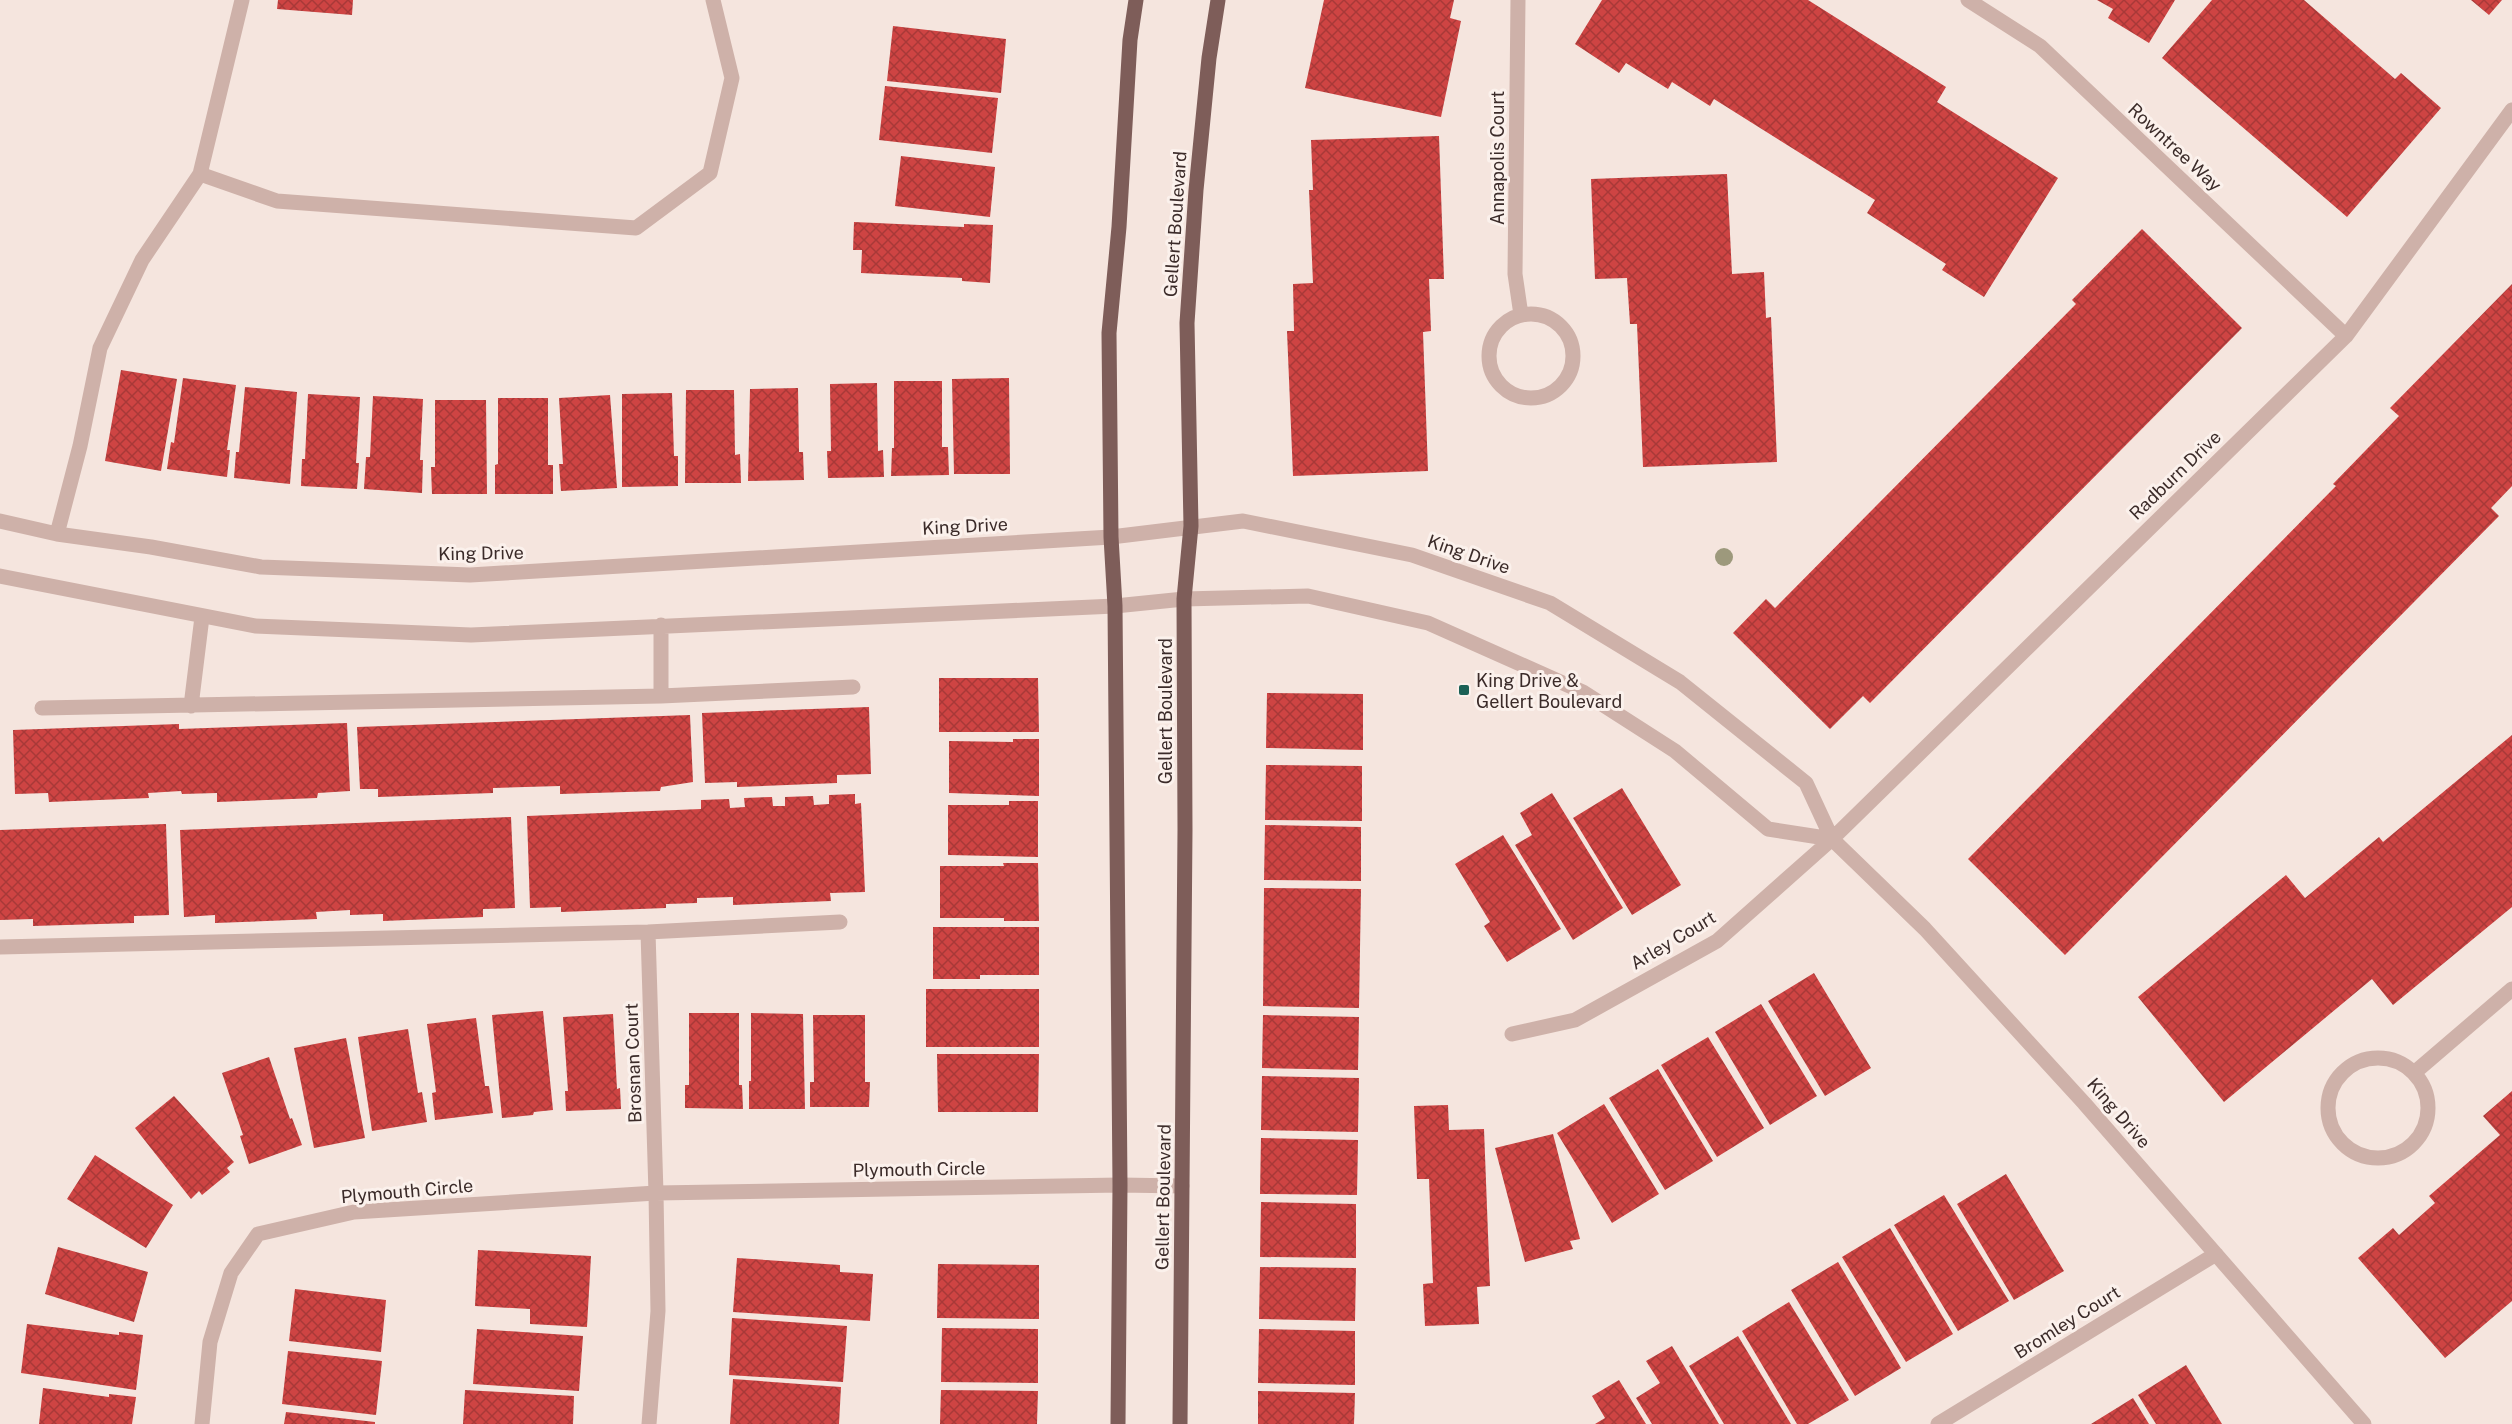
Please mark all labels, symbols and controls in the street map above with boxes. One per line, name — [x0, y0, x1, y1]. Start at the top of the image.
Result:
street label: Annapolis Court — [1487, 91, 1508, 225]
street label: Rowntree Way — [2124, 98, 2226, 196]
street label: Gellert Boulevard — [1159, 150, 1191, 298]
street label: Radburn Drive — [2125, 426, 2225, 524]
street label: King Drive — [922, 513, 1008, 539]
street label: King Drive — [1425, 530, 1513, 578]
street label: King Drive — [438, 542, 524, 564]
street label: Gellert Boulevard — [1155, 638, 1176, 784]
place label: King Drive & Gellert Boulevard — [1476, 670, 1622, 712]
marker: King Drive & Gellert Boulevard — [1457, 683, 1471, 697]
street label: Arley Court — [1627, 906, 1719, 974]
street label: Brosnan Court — [620, 1003, 646, 1123]
street label: King Drive — [2083, 1074, 2155, 1152]
street label: Gellert Boulevard — [1151, 1124, 1175, 1270]
street label: Plymouth Circle — [852, 1157, 986, 1181]
street label: Plymouth Circle — [340, 1175, 474, 1207]
street label: Bromley Court — [2010, 1281, 2124, 1363]

